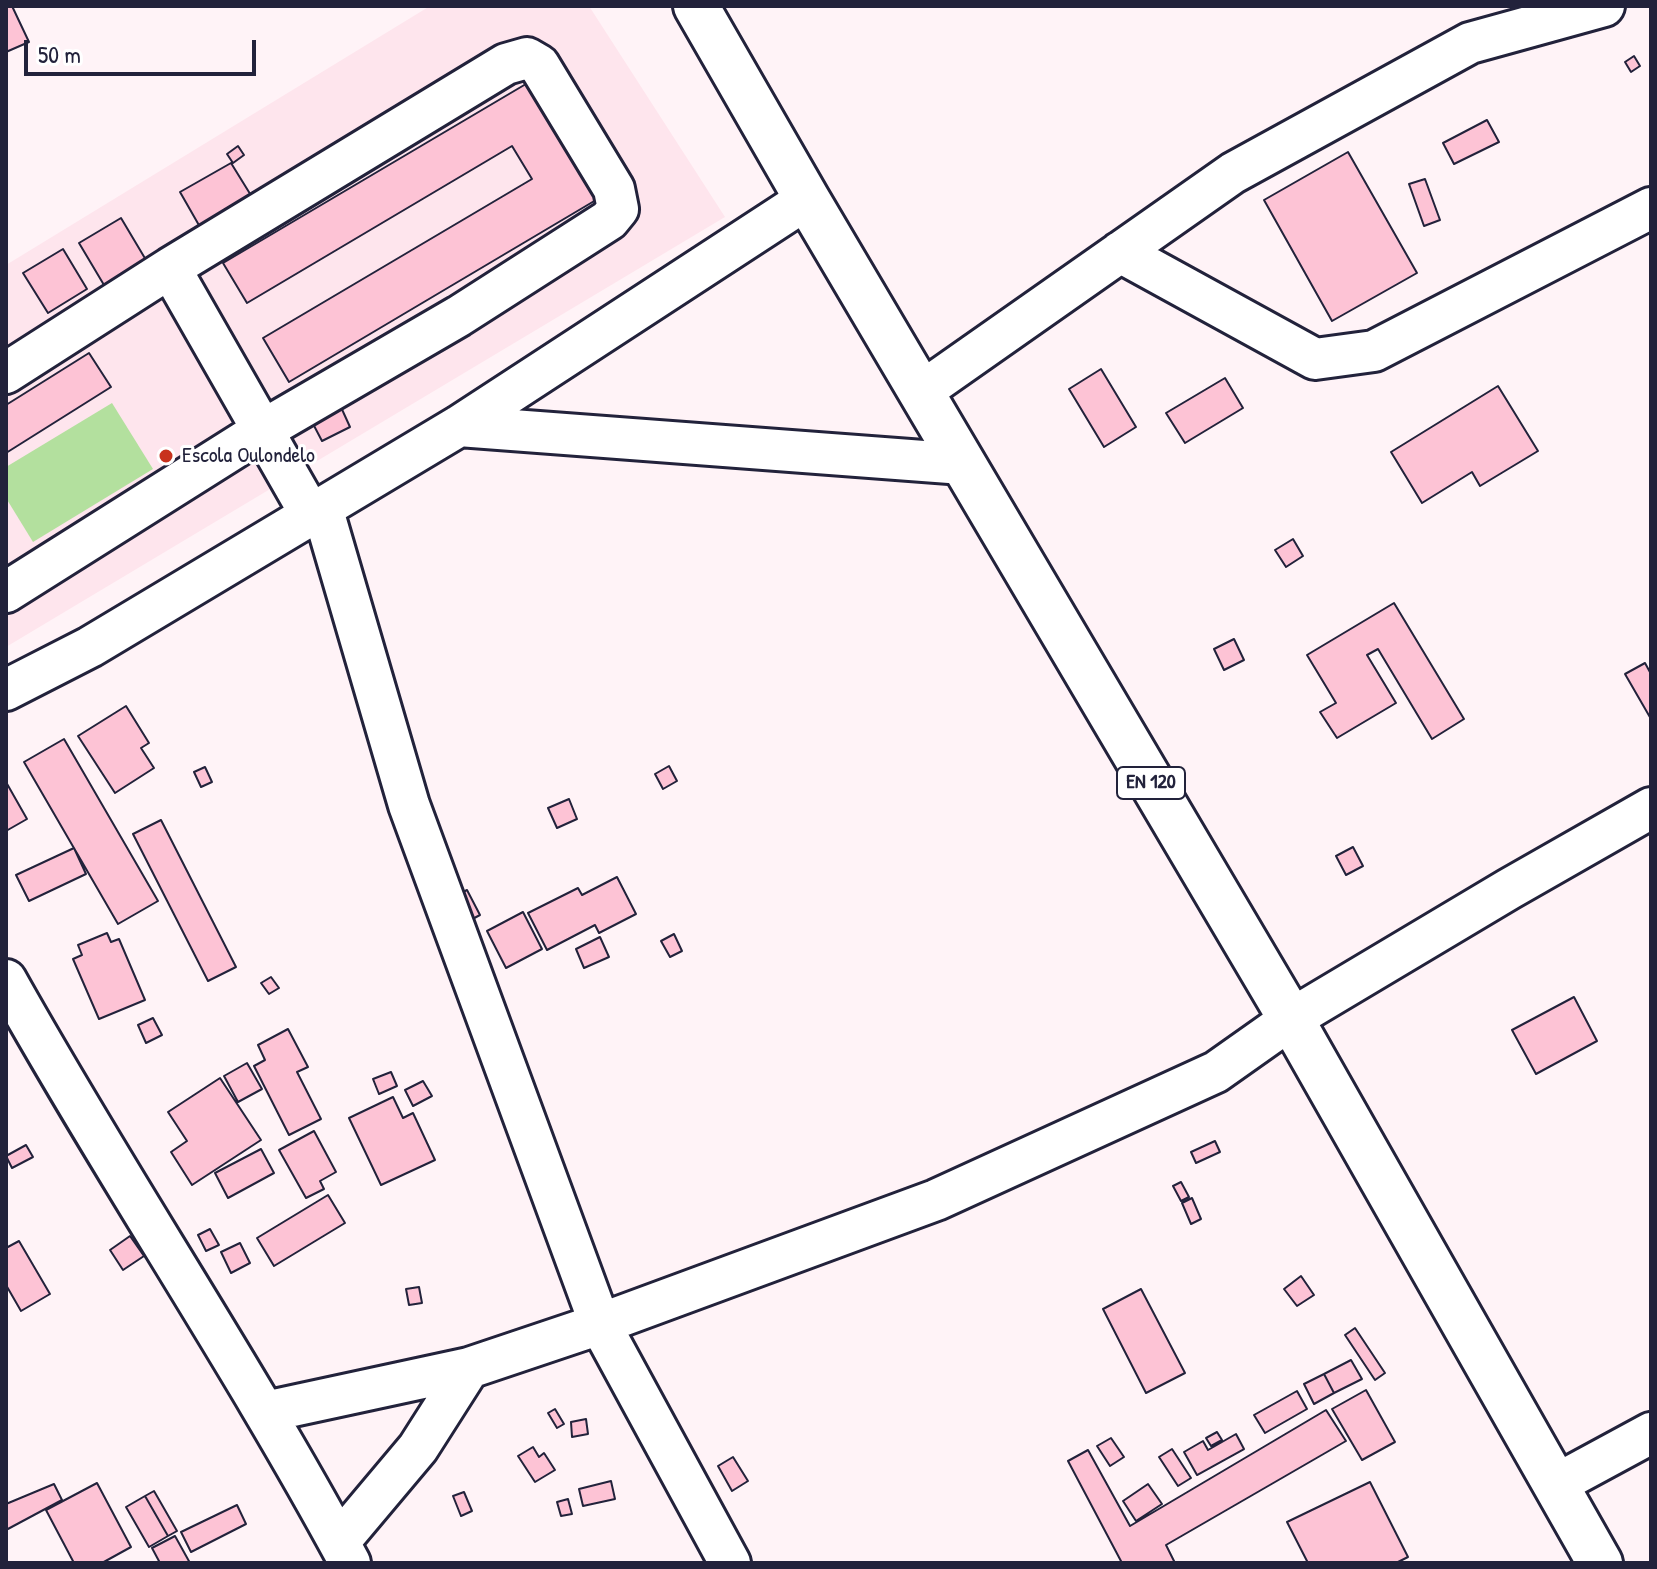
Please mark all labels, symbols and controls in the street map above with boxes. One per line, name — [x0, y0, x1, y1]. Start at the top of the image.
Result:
scale bar — [28, 24, 260, 74]
text: 50 m — [38, 38, 81, 70]
place label: Escola Oulondelo — [182, 443, 315, 469]
marker: Escola Oulondelo — [157, 447, 175, 465]
road number: EN 120 — [1117, 767, 1185, 799]

